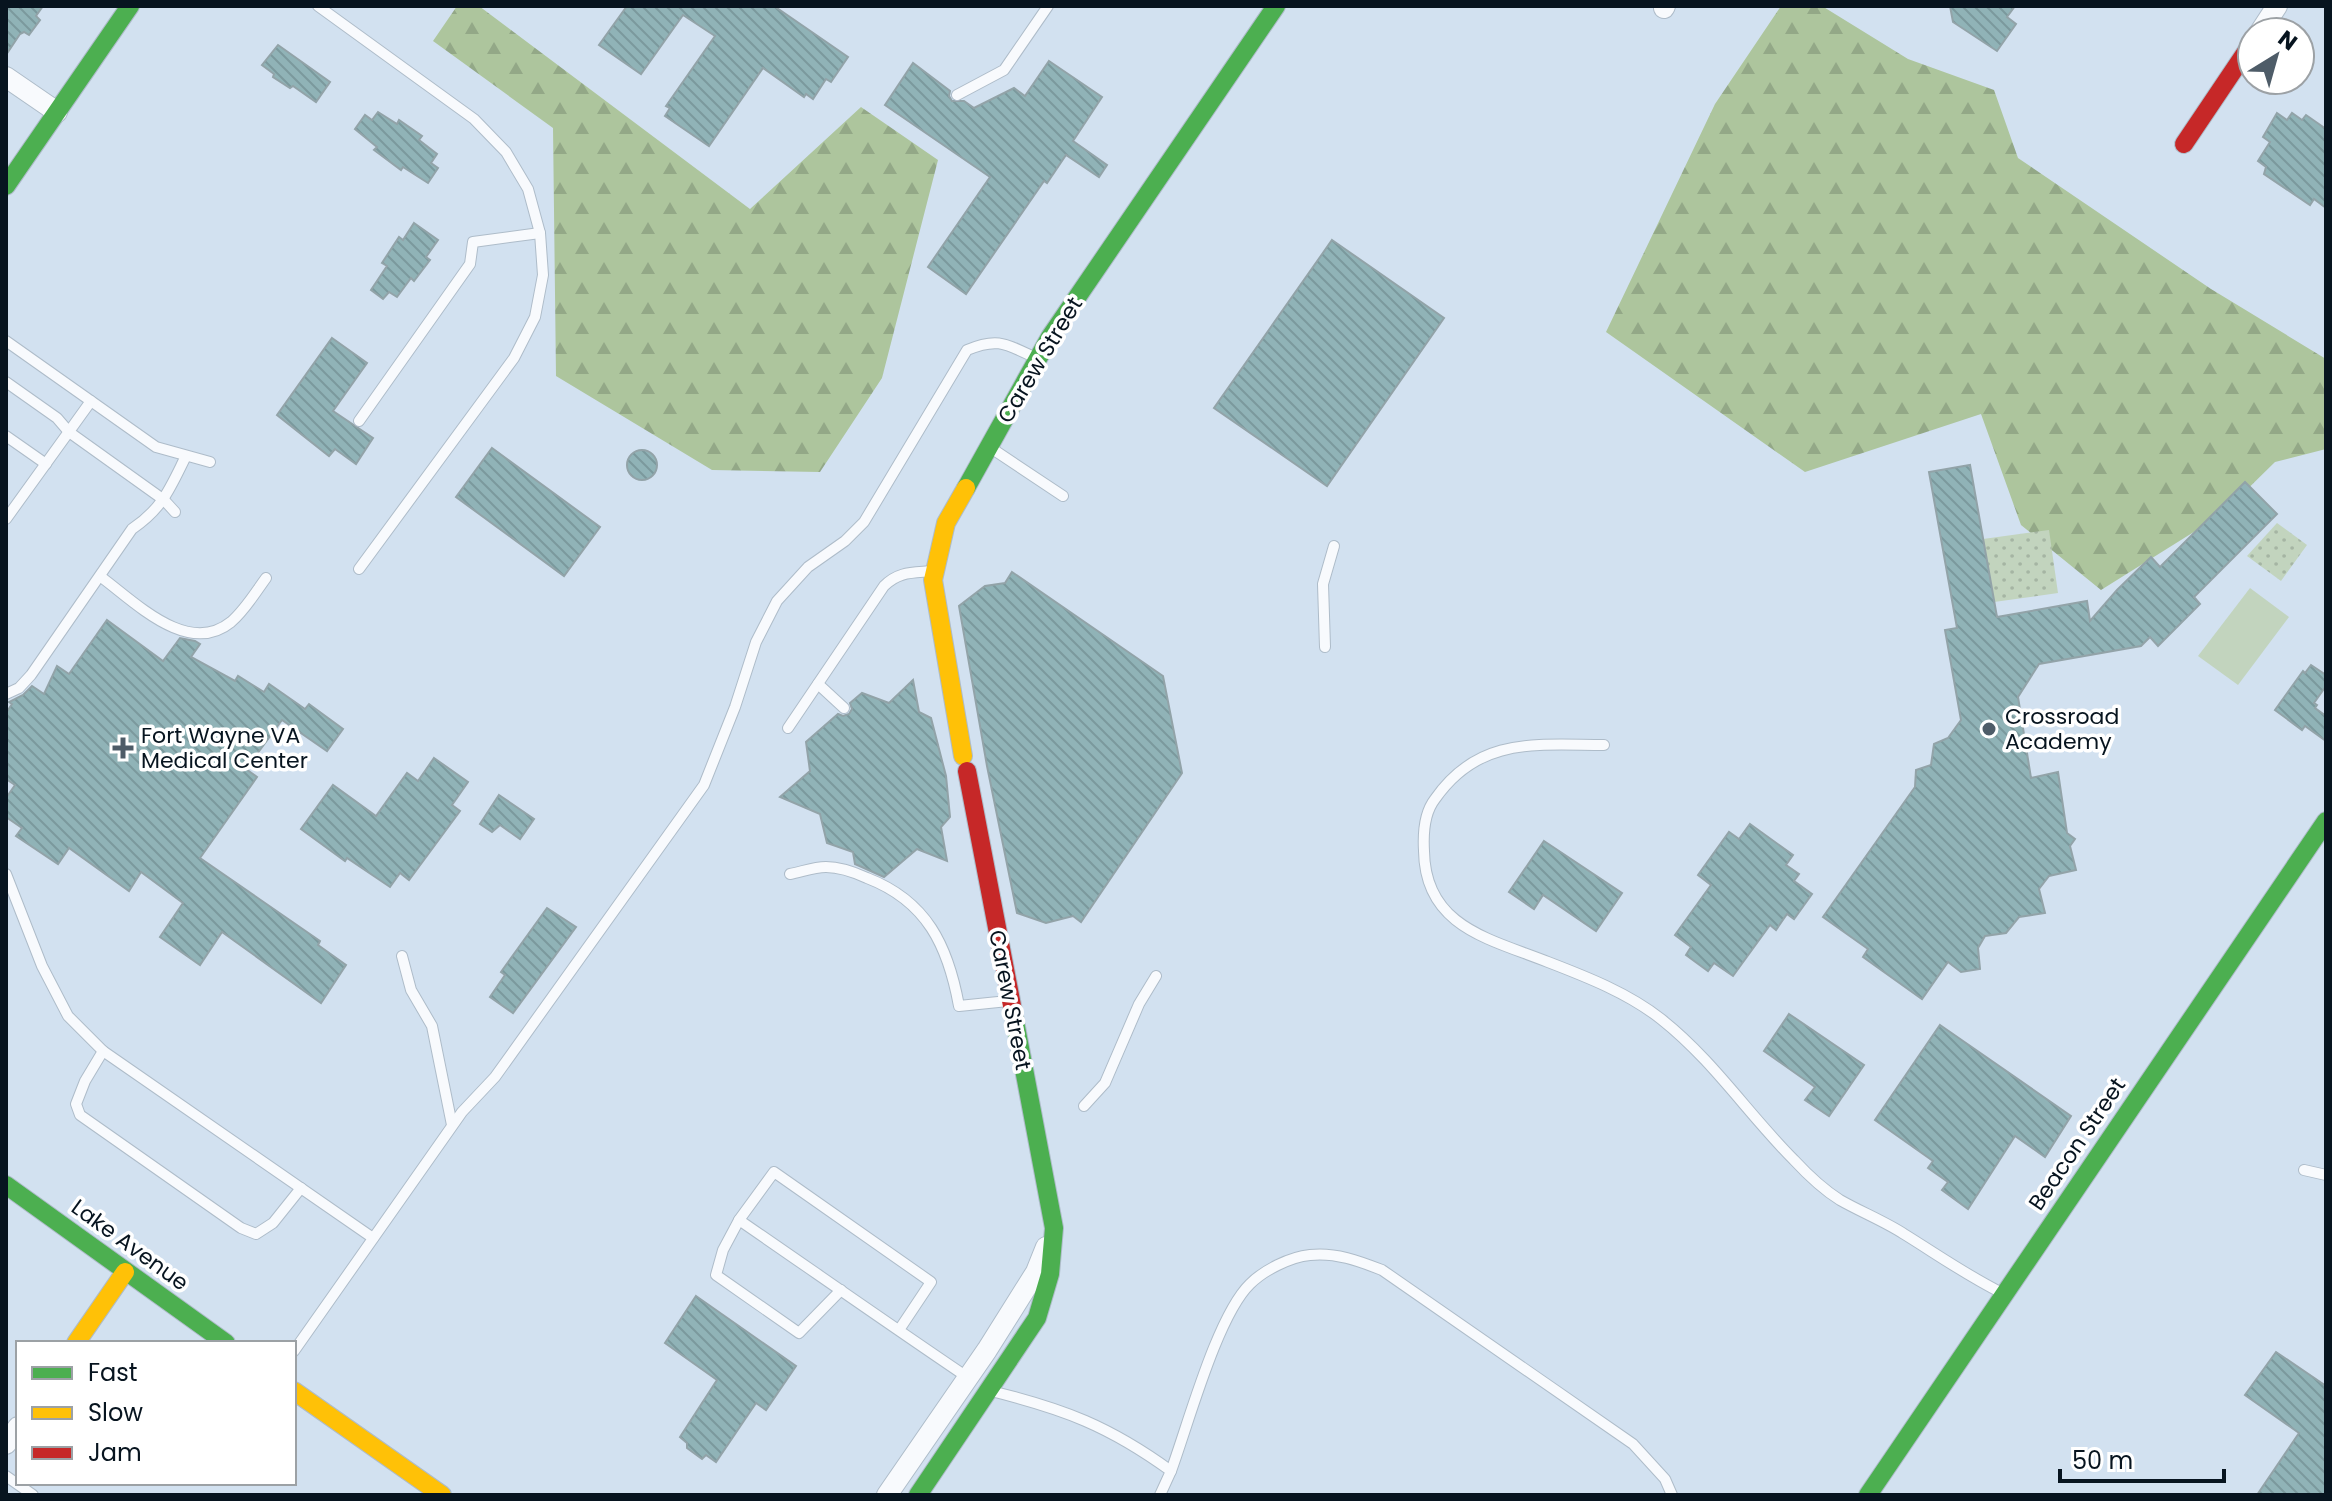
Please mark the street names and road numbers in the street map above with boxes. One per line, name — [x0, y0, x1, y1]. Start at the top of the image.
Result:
street label: Carew Street — [990, 291, 1090, 429]
street label: Carew Street — [981, 927, 1039, 1073]
street label: Beacon Street — [2021, 1072, 2133, 1216]
street label: Lake Avenue — [65, 1192, 195, 1298]

